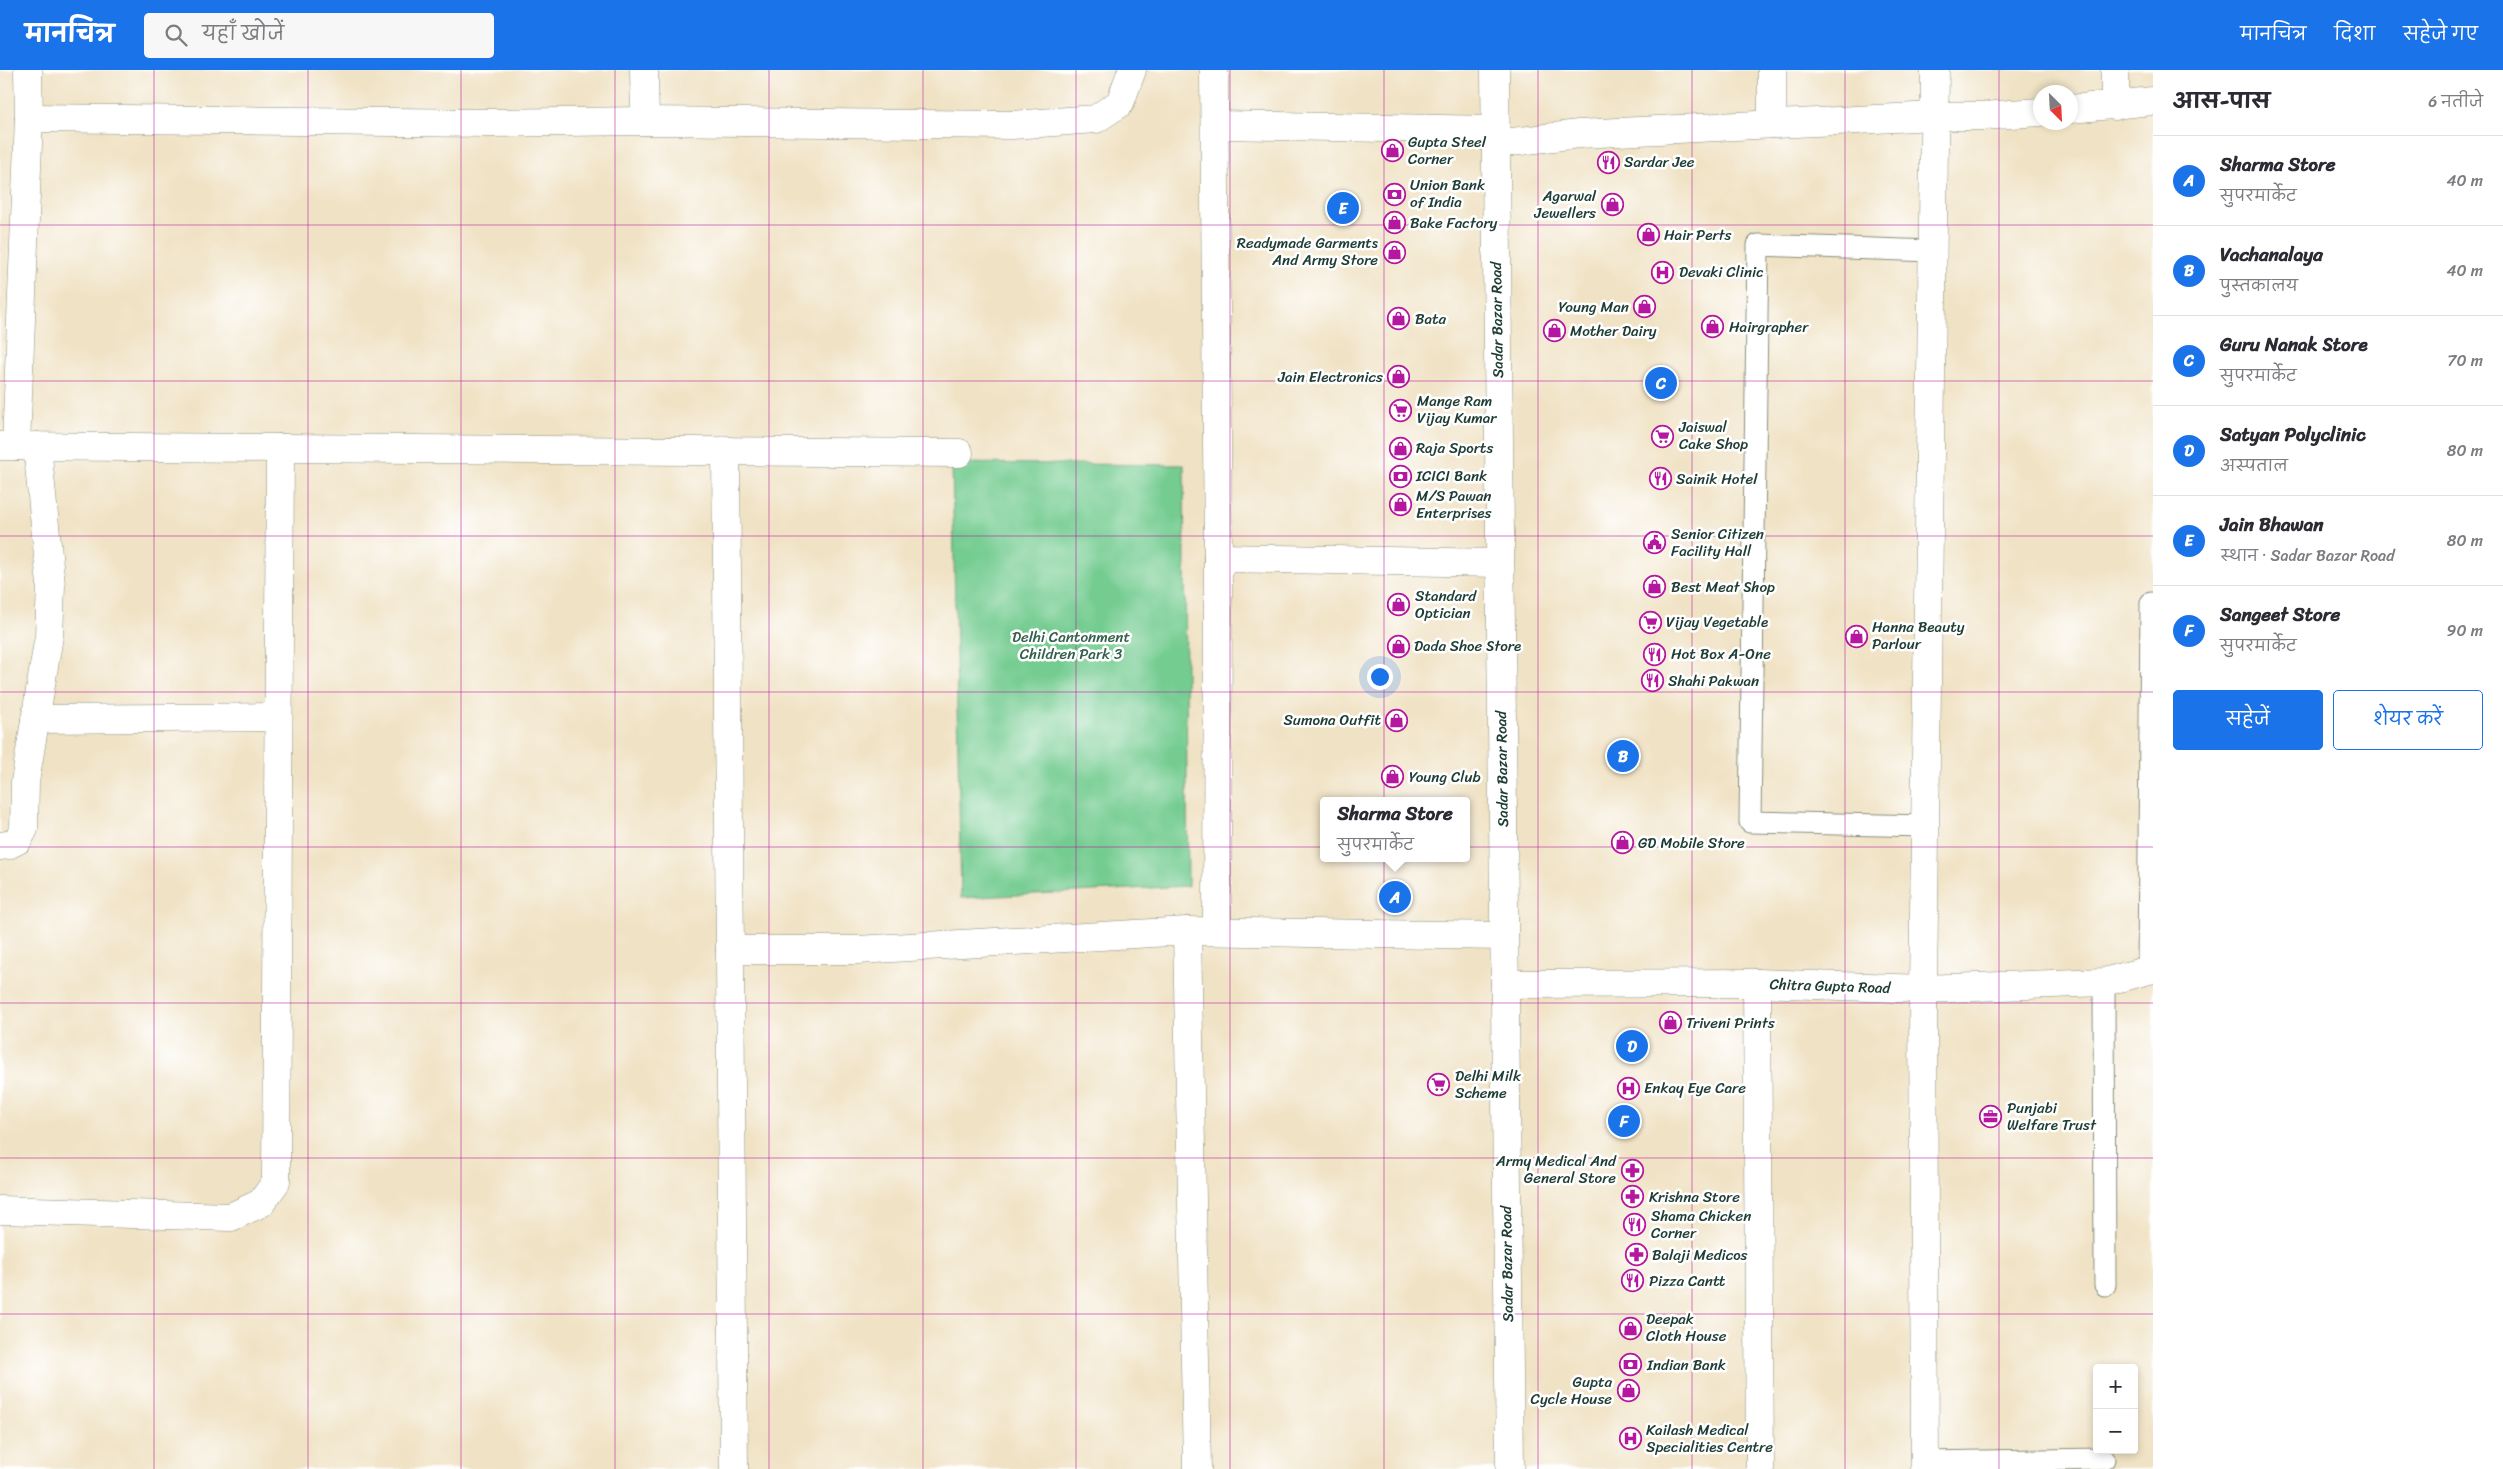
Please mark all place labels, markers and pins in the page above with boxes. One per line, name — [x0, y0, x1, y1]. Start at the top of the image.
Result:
place label: Gupta Steel Corner — [1408, 129, 1487, 172]
shop icon: Gupta Steel Corner — [1380, 139, 1404, 163]
place label: Sardar Jee — [1624, 149, 1695, 175]
restaurant icon: Sardar Jee — [1596, 150, 1620, 174]
place label: Union Bank of India — [1410, 172, 1486, 215]
bank icon: Union Bank of India — [1382, 182, 1406, 206]
place label: Agarwal Jewellers — [1533, 183, 1597, 226]
pin: E — [1327, 189, 1359, 227]
shop icon: Agarwal Jewellers — [1600, 193, 1624, 217]
place label: Bake Factory — [1410, 210, 1498, 236]
shop icon: Bake Factory — [1382, 211, 1406, 235]
place label: Hair Perts — [1664, 222, 1732, 248]
shop icon: Hair Perts — [1636, 223, 1660, 247]
place label: Readymade Garments And Army Store — [1237, 230, 1379, 273]
shop icon: Readymade Garments And Army Store — [1382, 240, 1406, 264]
place label: Devaki Clinic — [1679, 259, 1764, 285]
hospital icon: Devaki Clinic — [1651, 260, 1675, 284]
place label: Young Man — [1559, 294, 1629, 320]
shop icon: Young Man — [1633, 295, 1657, 319]
place label: Bata — [1415, 306, 1447, 332]
shop icon: Bata — [1387, 307, 1411, 331]
place label: Hairgrapher — [1729, 314, 1809, 340]
shop icon: Hairgrapher — [1701, 315, 1725, 339]
place label: Mother Dairy — [1570, 318, 1657, 344]
shop icon: Mother Dairy — [1542, 319, 1566, 343]
place label: Jain Electronics — [1277, 364, 1383, 390]
pin: C — [1645, 364, 1677, 402]
shop icon: Jain Electronics — [1387, 365, 1411, 389]
place label: Mange Ram Vijay Kumar — [1417, 388, 1497, 431]
supermarket icon: Mange Ram Vijay Kumar — [1389, 398, 1413, 422]
place label: Jaiswal Cake Shop — [1678, 414, 1748, 457]
supermarket icon: Jaiswal Cake Shop — [1651, 424, 1675, 448]
place label: Raja Sports — [1416, 435, 1493, 461]
shop icon: Raja Sports — [1388, 436, 1412, 460]
place label: ICICI Bank — [1415, 463, 1487, 489]
bank icon: ICICI Bank — [1388, 464, 1412, 488]
place label: Sainik Hotel — [1676, 466, 1758, 492]
restaurant icon: Sainik Hotel — [1648, 467, 1672, 491]
place label: M/S Pawan Enterprises — [1416, 483, 1491, 526]
shop icon: M/S Pawan Enterprises — [1388, 493, 1412, 517]
place label: Senior Citizen Facility Hall — [1671, 521, 1764, 564]
public building icon: Senior Citizen Facility Hall — [1643, 531, 1667, 555]
place label: Best Meat Shop — [1671, 574, 1775, 600]
shop icon: Best Meat Shop — [1643, 575, 1667, 599]
place label: Standard Optician — [1415, 583, 1477, 626]
shop icon: Standard Optician — [1387, 593, 1411, 617]
place label: Vijay Vegetable — [1666, 609, 1768, 635]
supermarket icon: Vijay Vegetable — [1638, 610, 1662, 634]
place label: Hanna Beauty Parlour — [1872, 614, 1965, 657]
shop icon: Hanna Beauty Parlour — [1844, 624, 1868, 648]
place label: Dada Shoe Store — [1414, 633, 1521, 659]
shop icon: Dada Shoe Store — [1386, 634, 1410, 658]
place label: Hot Box A-One — [1671, 641, 1771, 667]
restaurant icon: Hot Box A-One — [1643, 642, 1667, 666]
place label: Shahi Pakwan — [1668, 668, 1759, 694]
restaurant icon: Shahi Pakwan — [1640, 669, 1664, 693]
place label: Sumona Outfit — [1283, 707, 1381, 733]
shop icon: Sumona Outfit — [1385, 708, 1409, 732]
pin: B — [1607, 737, 1639, 775]
place label: Young Club — [1409, 764, 1481, 790]
shop icon: Young Club — [1381, 765, 1405, 789]
place label: GD Mobile Store — [1638, 830, 1745, 856]
shop icon: GD Mobile Store — [1610, 831, 1634, 855]
pin: A — [1379, 878, 1411, 916]
place label: Triveni Prints — [1686, 1010, 1775, 1036]
shop icon: Triveni Prints — [1658, 1011, 1682, 1035]
pin: D — [1616, 1027, 1648, 1065]
place label: Delhi Milk Scheme — [1455, 1063, 1522, 1106]
supermarket icon: Delhi Milk Scheme — [1427, 1073, 1451, 1097]
place label: Enkay Eye Care — [1644, 1075, 1746, 1101]
hospital icon: Enkay Eye Care — [1616, 1076, 1640, 1100]
place label: Punjabi Welfare Trust — [2007, 1095, 2097, 1138]
pin: F — [1608, 1102, 1640, 1140]
office icon: Punjabi Welfare Trust — [1979, 1105, 2003, 1129]
place label: Army Medical And General Store — [1495, 1148, 1617, 1191]
pharmacy icon: Army Medical And General Store — [1620, 1158, 1644, 1182]
place label: Krishna Store — [1649, 1184, 1740, 1210]
pharmacy icon: Krishna Store — [1621, 1185, 1645, 1209]
place label: Shama Chicken Corner — [1651, 1203, 1751, 1246]
restaurant icon: Shama Chicken Corner — [1623, 1213, 1647, 1237]
place label: Balaji Medicos — [1652, 1242, 1748, 1268]
pharmacy icon: Balaji Medicos — [1624, 1243, 1648, 1267]
place label: Pizza Cantt — [1649, 1268, 1726, 1294]
restaurant icon: Pizza Cantt — [1621, 1269, 1645, 1293]
place label: Deepak Cloth House — [1646, 1306, 1727, 1349]
shop icon: Deepak Cloth House — [1618, 1316, 1642, 1340]
place label: Indian Bank — [1646, 1352, 1726, 1378]
bank icon: Indian Bank — [1619, 1353, 1643, 1377]
place label: Gupta Cycle House — [1531, 1369, 1612, 1412]
shop icon: Gupta Cycle House — [1616, 1379, 1640, 1403]
place label: Kailash Medical Specialities Centre — [1646, 1417, 1773, 1460]
hospital icon: Kailash Medical Specialities Centre — [1618, 1427, 1642, 1451]

